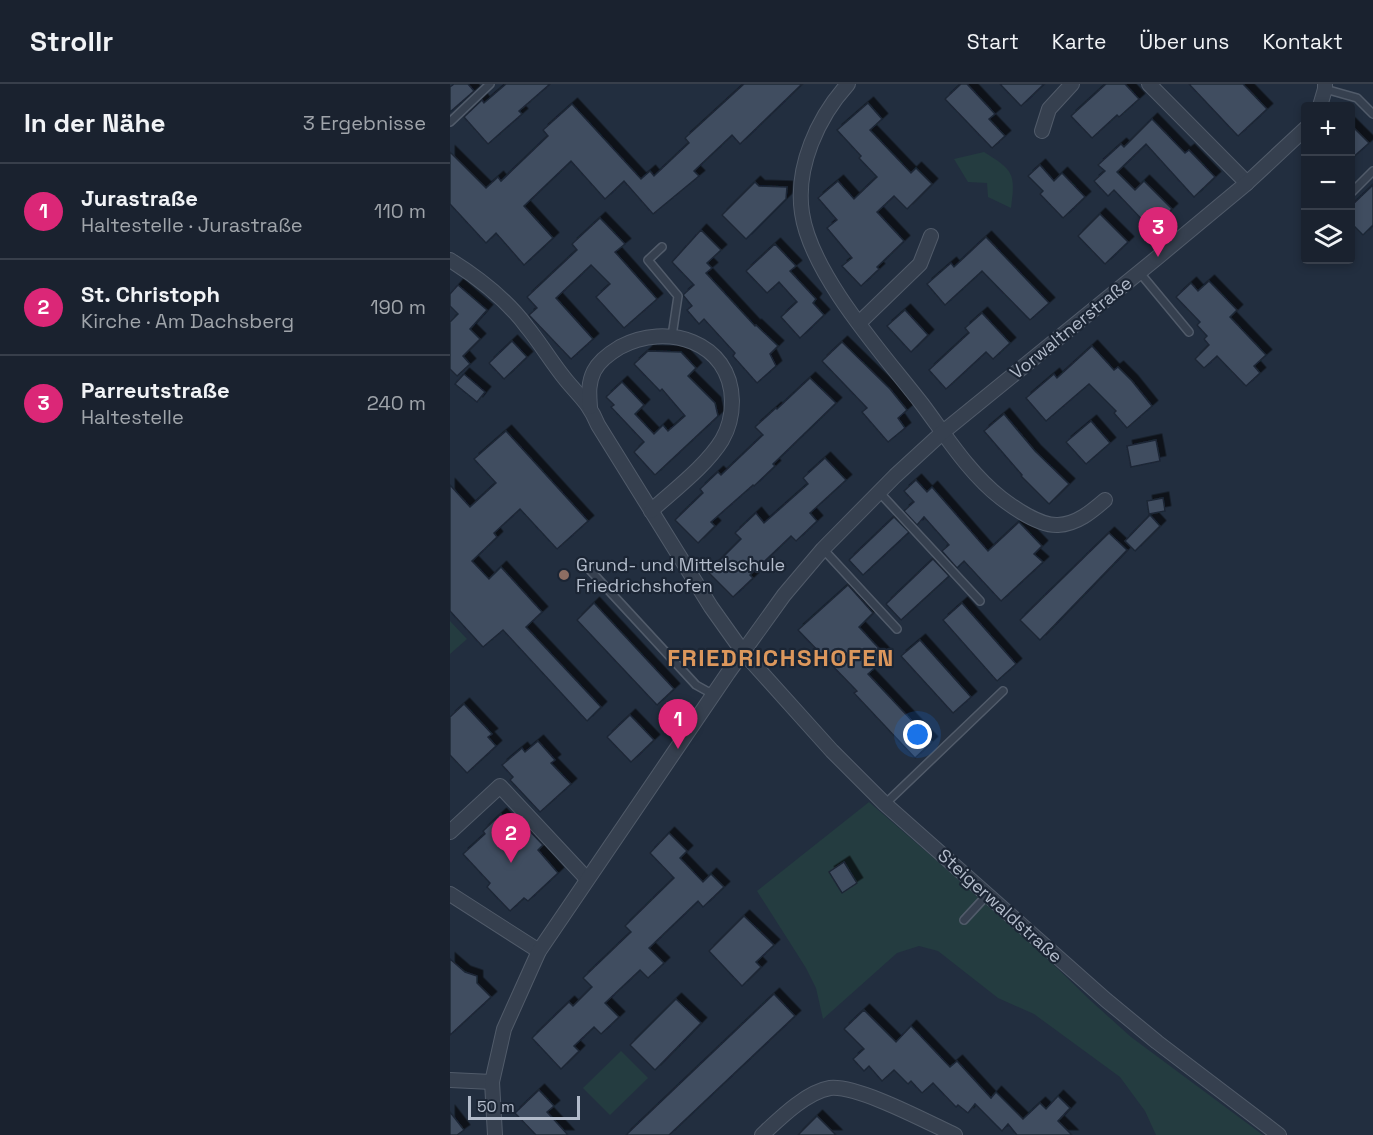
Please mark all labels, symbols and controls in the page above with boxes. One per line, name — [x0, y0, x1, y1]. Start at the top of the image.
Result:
text: Strollr — [30, 23, 113, 59]
text: Start — [967, 28, 1019, 55]
text: Karte — [1052, 28, 1106, 55]
text: Über uns — [1139, 28, 1229, 55]
text: Kontakt — [1262, 28, 1343, 55]
map controls — [1301, 102, 1355, 264]
button: + — [1301, 102, 1355, 156]
text: In der Nähe — [24, 106, 165, 140]
text: 3 Ergebnisse — [303, 110, 426, 136]
button: − — [1301, 156, 1355, 210]
text: Jurastraße — [81, 184, 198, 212]
text: 1 — [39, 198, 48, 224]
text: 110 m — [374, 198, 426, 224]
pin: 3 — [1138, 208, 1178, 257]
button: layers — [1301, 210, 1355, 264]
text: Haltestelle · Jurastraße — [81, 212, 303, 238]
street label: Vorwaltnerstraße — [1005, 271, 1136, 384]
text: St. Christoph — [81, 280, 220, 308]
text: 2 — [38, 294, 49, 320]
text: 190 m — [370, 294, 426, 320]
text: Kirche · Am Dachsberg — [81, 308, 294, 334]
text: Parreutstraße — [81, 376, 230, 404]
text: 3 — [37, 390, 50, 416]
text: 240 m — [367, 390, 426, 416]
text: Haltestelle — [81, 404, 184, 430]
place label: Grund- und Mittelschule Friedrichshofen — [576, 553, 785, 597]
marker: Grund- und Mittelschule Friedrichshofen — [557, 568, 571, 582]
district label: FRIEDRICHSHOFEN — [667, 642, 895, 673]
pin: 1 — [658, 700, 698, 749]
your location — [903, 720, 932, 749]
pin: 2 — [492, 814, 530, 863]
street label: Steigerwaldstraße — [933, 844, 1067, 968]
scale bar — [468, 1093, 580, 1120]
text: 50 m — [477, 1096, 515, 1117]

